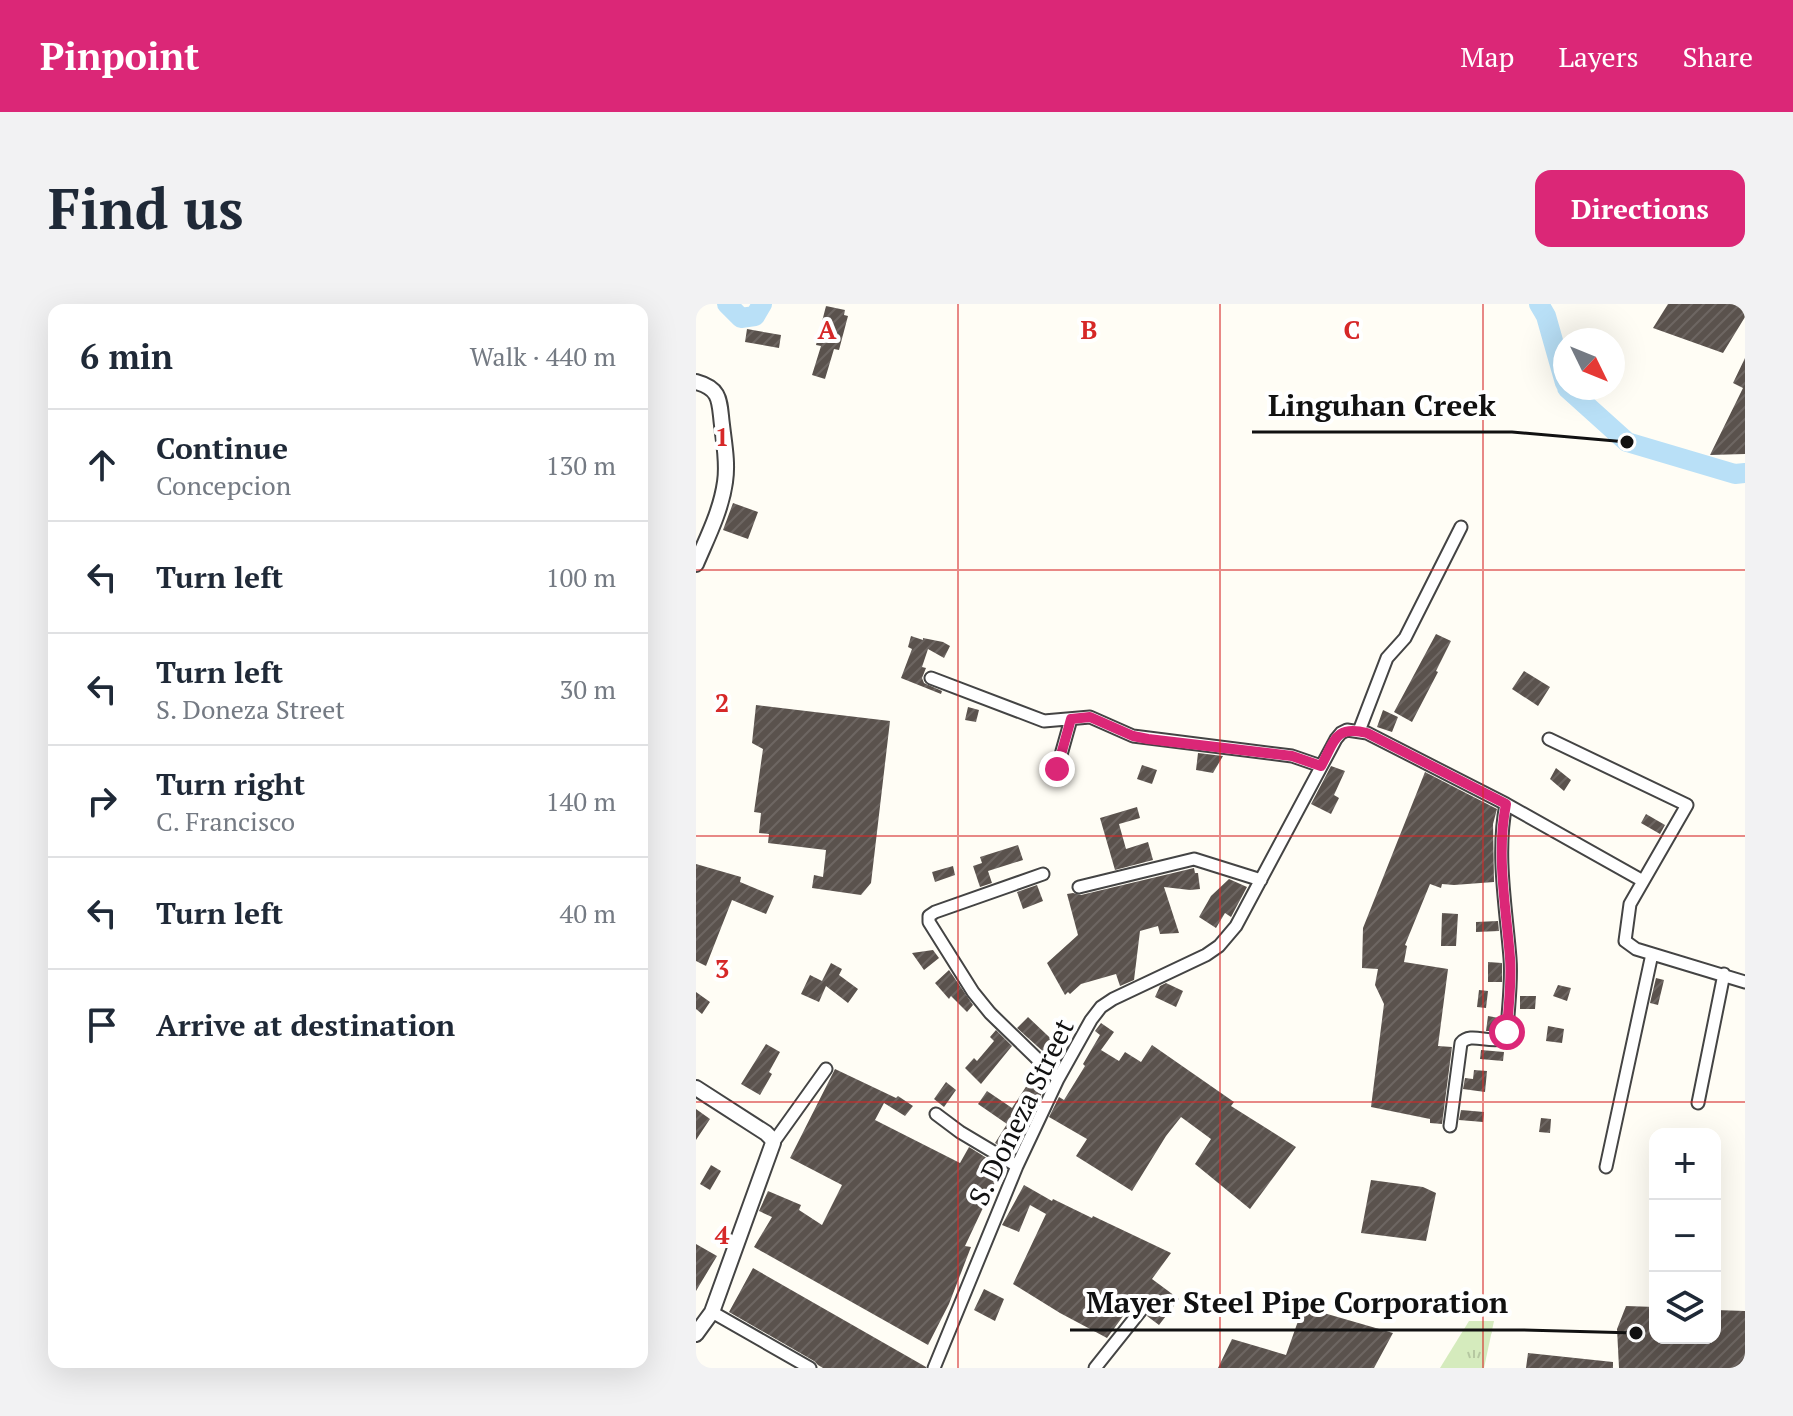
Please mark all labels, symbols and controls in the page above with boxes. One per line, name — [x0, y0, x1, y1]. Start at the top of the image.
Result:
text: Pinpoint — [40, 31, 199, 81]
text: Map — [1460, 38, 1514, 75]
text: Layers — [1558, 38, 1639, 75]
text: Share — [1683, 38, 1753, 75]
button: Directions — [1535, 170, 1745, 247]
text: Find us — [48, 171, 244, 245]
text: A — [818, 312, 837, 346]
text: B — [1081, 312, 1097, 346]
text: C — [1344, 312, 1360, 346]
north arrow — [1553, 328, 1625, 400]
text: 6 min — [80, 334, 173, 379]
text: Walk · 440 m — [470, 339, 616, 373]
callout: Linguhan Creek — [1252, 378, 1512, 432]
text: Linguhan Creek — [1268, 385, 1496, 425]
text: 1 — [715, 419, 729, 453]
text: Continue — [156, 428, 288, 468]
icon: ahead — [80, 443, 124, 487]
text: 130 m — [546, 448, 616, 482]
text: Concepcion — [156, 468, 291, 502]
icon: left — [80, 555, 124, 599]
text: Turn left — [156, 557, 283, 597]
text: 100 m — [546, 560, 616, 594]
text: Turn left — [156, 652, 283, 692]
icon: left — [80, 667, 124, 711]
text: 30 m — [560, 672, 616, 706]
text: 2 — [715, 685, 729, 719]
text: S. Doneza Street — [156, 692, 345, 726]
route end — [1039, 751, 1075, 787]
text: Turn right — [156, 764, 305, 804]
icon: right — [80, 779, 124, 823]
text: 140 m — [546, 784, 616, 818]
text: C. Francisco — [156, 804, 295, 838]
icon: left — [80, 891, 124, 935]
text: Turn left — [156, 893, 283, 933]
text: 40 m — [560, 896, 616, 930]
text: 3 — [715, 951, 729, 985]
icon: arrive — [80, 1003, 124, 1047]
text: Arrive at destination — [156, 1005, 455, 1045]
street label: S. Doneza Street — [959, 1012, 1082, 1211]
route start — [1489, 1014, 1525, 1050]
map controls — [1649, 1128, 1721, 1344]
button: + — [1649, 1128, 1721, 1200]
button: − — [1649, 1200, 1721, 1272]
text: 4 — [715, 1217, 730, 1251]
button: layers — [1649, 1272, 1721, 1344]
callout: Mayer Steel Pipe Corporation — [1070, 1276, 1524, 1330]
text: Mayer Steel Pipe Corporation — [1086, 1282, 1508, 1322]

